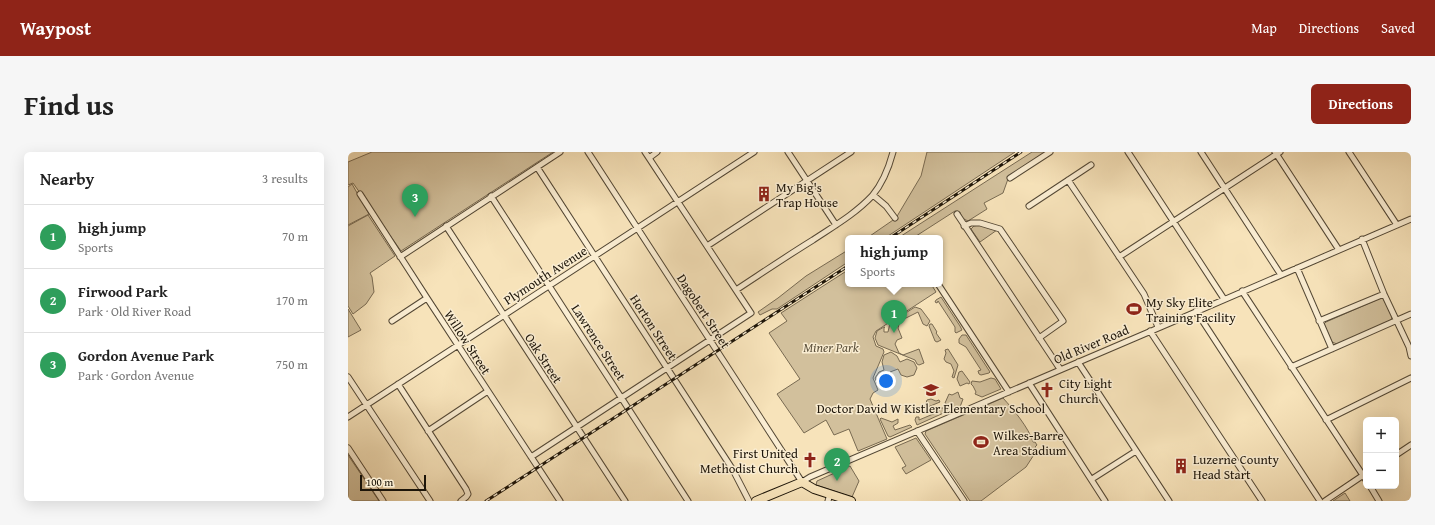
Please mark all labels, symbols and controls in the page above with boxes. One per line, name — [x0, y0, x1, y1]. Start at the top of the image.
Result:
text: Waypost — [20, 14, 91, 42]
text: Map — [1251, 18, 1277, 38]
text: Directions — [1299, 18, 1359, 38]
text: Saved — [1381, 18, 1415, 38]
text: Find us — [24, 84, 114, 125]
button: Directions — [1311, 84, 1411, 124]
text: Nearby — [40, 166, 94, 191]
text: 3 results — [262, 169, 308, 188]
place label: My Big's Trap House — [776, 178, 838, 212]
pin: 3 — [402, 184, 428, 217]
building icon: My Big's Trap House — [755, 185, 773, 203]
text: high jump — [78, 217, 146, 238]
text: 1 — [50, 227, 56, 246]
text: 70 m — [282, 227, 308, 246]
popup — [845, 235, 943, 287]
text: Sports — [78, 238, 113, 257]
street label: Plymouth Avenue — [500, 241, 591, 310]
text: high jump — [860, 241, 928, 262]
text: Sports — [860, 262, 895, 281]
street label: Dagobert Street — [672, 270, 735, 353]
text: Firwood Park — [78, 281, 168, 302]
text: 2 — [50, 291, 56, 310]
text: 170 m — [276, 291, 308, 310]
street label: Horton Street — [625, 291, 682, 364]
place label: My Sky Elite Training Facility — [1146, 293, 1236, 327]
street label: Lawrence Street — [567, 300, 631, 385]
pin: 1 — [881, 300, 907, 333]
sports icon: My Sky Elite Training Facility — [1125, 300, 1143, 318]
text: Park · Old River Road — [78, 302, 191, 321]
street label: Willow Street — [440, 306, 496, 379]
street label: Old River Road — [1051, 320, 1132, 369]
street label: Oak Street — [520, 329, 567, 387]
park label: Miner Park — [803, 338, 859, 357]
text: Gordon Avenue Park — [78, 345, 214, 366]
text: 3 — [50, 355, 56, 374]
text: 750 m — [276, 355, 308, 374]
text: Park · Gordon Avenue — [78, 366, 194, 385]
your location — [876, 371, 896, 391]
place label: City Light Church — [1059, 374, 1112, 408]
school or university icon: Doctor David W Kistler Elementary School — [922, 381, 940, 399]
church icon: City Light Church — [1038, 381, 1056, 399]
place label: Doctor David W Kistler Elementary School — [817, 399, 1046, 418]
map controls — [1363, 417, 1399, 489]
button: + — [1363, 417, 1399, 453]
place label: Wilkes-Barre Area Stadium — [993, 426, 1067, 460]
sports icon: Wilkes-Barre Area Stadium — [972, 433, 990, 451]
place label: First United Methodist Church — [700, 444, 799, 478]
pin: 2 — [824, 448, 850, 481]
place label: Luzerne County Head Start — [1193, 450, 1279, 484]
church icon: First United Methodist Church — [801, 451, 819, 469]
button: − — [1363, 453, 1399, 489]
building icon: Luzerne County Head Start — [1172, 457, 1190, 475]
scale bar — [360, 473, 426, 492]
text: 100 m — [366, 474, 393, 490]

